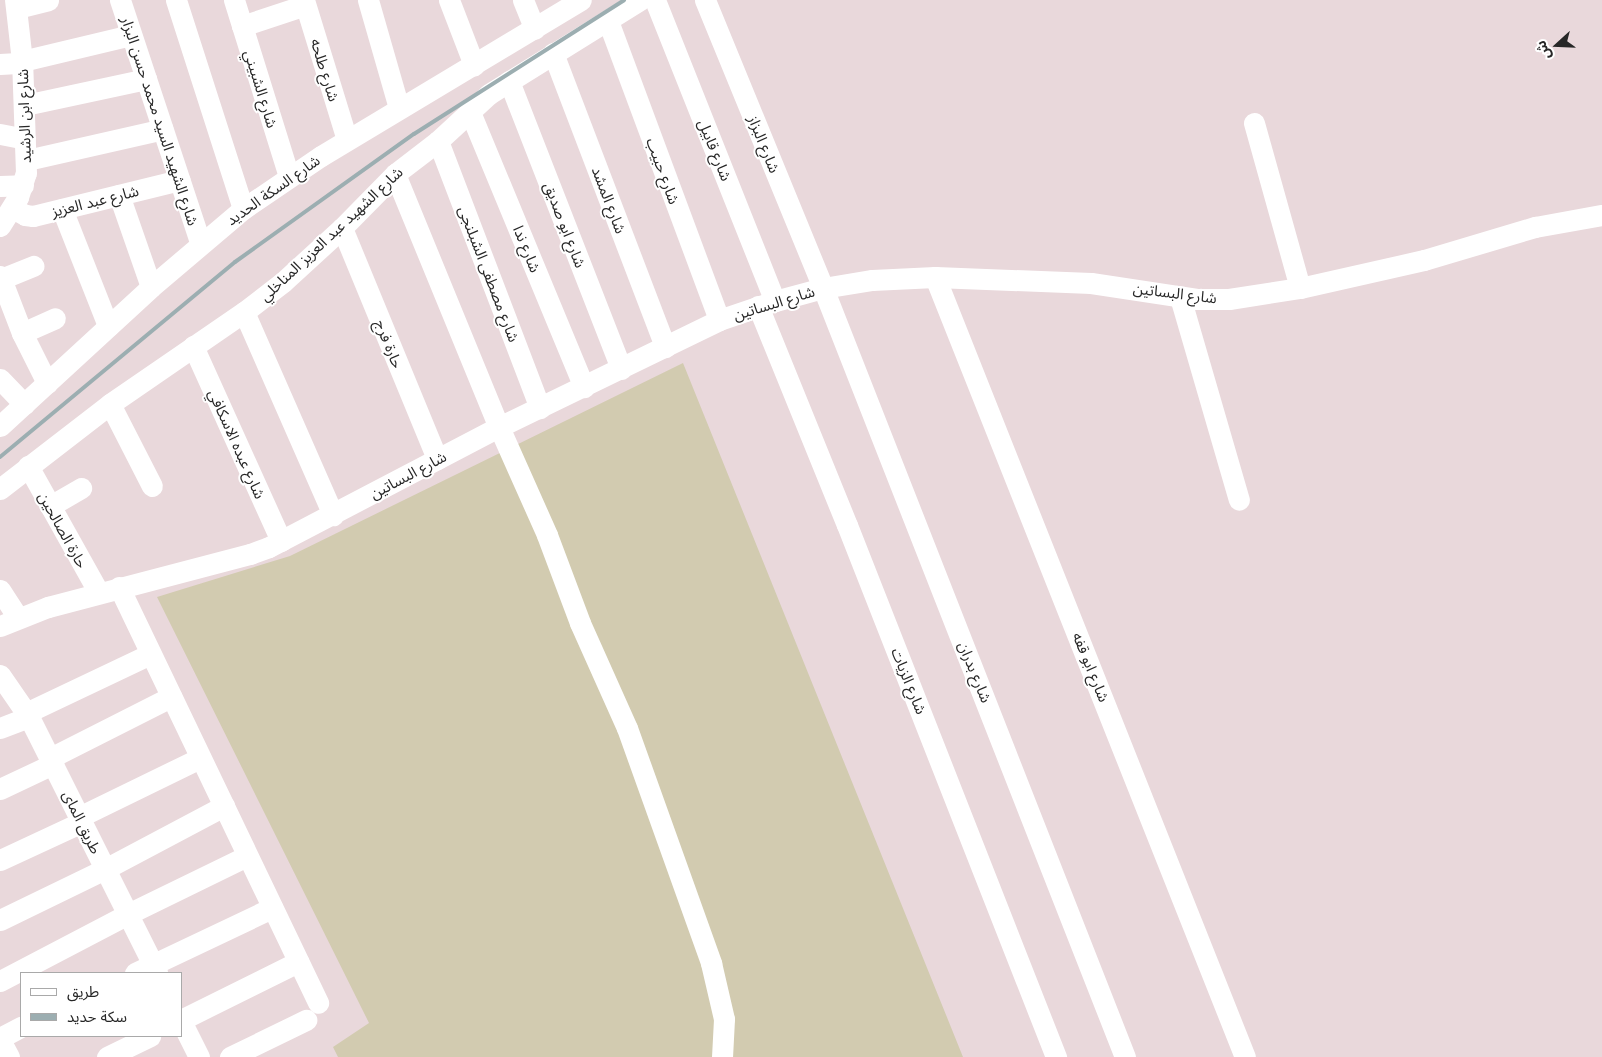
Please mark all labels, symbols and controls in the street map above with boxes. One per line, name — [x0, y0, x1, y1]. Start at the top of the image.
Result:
street label: شارع الشهيد السيد محمد حسن البزار — [118, 14, 202, 228]
north arrow — [1532, 20, 1582, 70]
street label: شارع طلحه — [307, 36, 343, 104]
text: ش — [1531, 38, 1555, 62]
street label: شارع الشبيني — [241, 48, 281, 130]
street label: شارع ابن الرشيد — [13, 69, 35, 163]
street label: شارع البزاز — [744, 113, 784, 175]
street label: شارع قابيل — [694, 117, 736, 183]
street label: شارع حبيب — [643, 135, 683, 207]
street label: شارع السكة الحديد — [223, 151, 323, 229]
street label: شارع الشهيد عبد العزيز المناخلي — [256, 163, 406, 305]
street label: شارع المشد — [588, 164, 630, 236]
street label: شارع ابو صديق — [540, 180, 590, 270]
street label: شارع عبد العزيز — [50, 181, 140, 221]
street label: شارع مصطفى الشبلنجى — [455, 203, 523, 345]
street label: شارع ندا — [509, 223, 545, 275]
street label: شارع البساتين — [1132, 279, 1218, 307]
street label: شارع البساتين — [731, 282, 817, 324]
street label: حارة فرج — [371, 317, 407, 371]
street label: شارع عبده الاسكافي — [205, 386, 269, 502]
street label: شارع البساتين — [367, 447, 449, 503]
street label: حارة الصالحين — [35, 489, 91, 571]
street label: شارع ابو قفه — [1069, 630, 1113, 704]
street label: شارع بدران — [955, 639, 995, 705]
street label: شارع الزيات — [888, 645, 930, 717]
street label: طريق الماى — [59, 787, 105, 857]
legend — [20, 972, 182, 1037]
text: طريق — [67, 982, 99, 1001]
text: سكة حديد — [67, 1007, 127, 1026]

